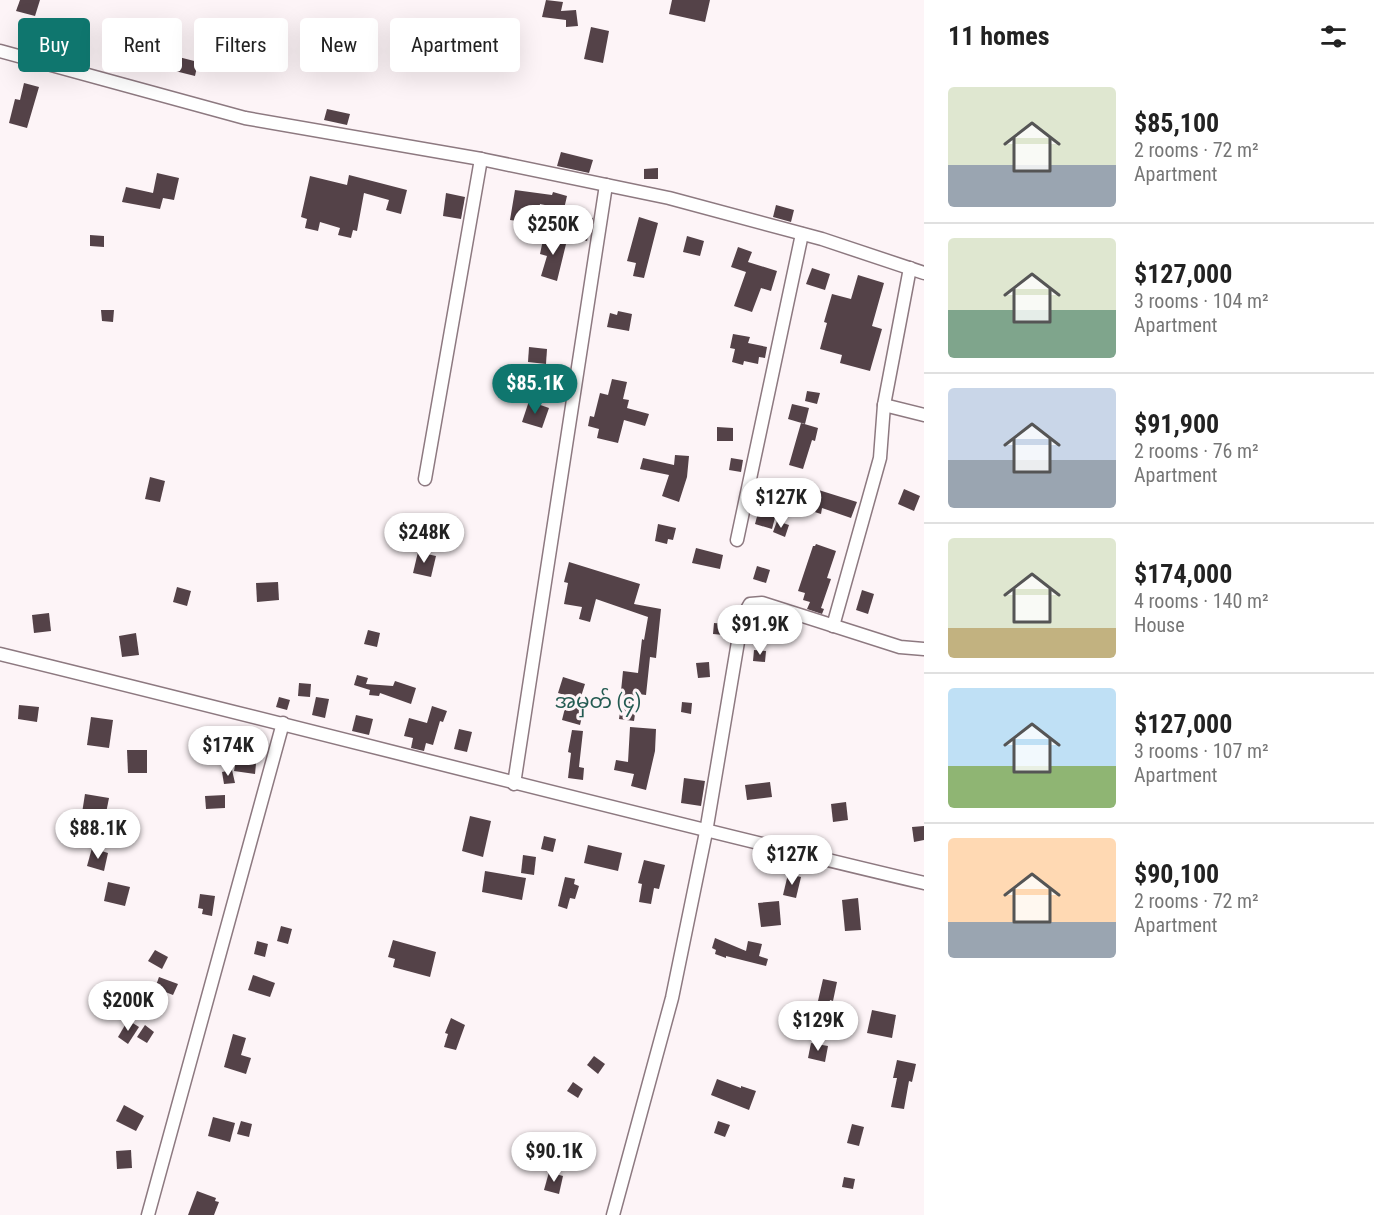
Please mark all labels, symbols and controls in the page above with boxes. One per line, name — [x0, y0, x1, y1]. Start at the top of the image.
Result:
chip: Buy — [18, 18, 90, 72]
chip: Rent — [102, 18, 182, 72]
chip: Filters — [194, 18, 288, 72]
chip: New — [300, 18, 378, 72]
chip: Apartment — [390, 18, 520, 72]
icon: filters — [1317, 20, 1350, 53]
text: 11 homes — [948, 21, 1050, 51]
text: $85,100 — [1134, 108, 1219, 138]
icon: home — [996, 111, 1068, 183]
text: 2 rooms · 72 m² — [1134, 138, 1259, 162]
text: Apartment — [1134, 162, 1218, 186]
pin: $250K — [511, 205, 595, 256]
text: $250K — [527, 212, 579, 236]
text: $127,000 — [1134, 259, 1232, 289]
icon: home — [996, 262, 1068, 334]
text: 3 rooms · 104 m² — [1134, 289, 1269, 313]
text: Apartment — [1134, 313, 1218, 337]
pin: $85.1K — [486, 364, 584, 415]
text: $85.1K — [506, 371, 564, 395]
text: $91,900 — [1134, 409, 1219, 439]
icon: home — [996, 412, 1068, 484]
text: 2 rooms · 76 m² — [1134, 439, 1259, 463]
text: Apartment — [1134, 463, 1218, 487]
pin: $127K — [739, 478, 823, 529]
text: $127K — [755, 485, 807, 509]
pin: $248K — [382, 513, 466, 564]
text: $248K — [398, 520, 450, 544]
text: $174,000 — [1134, 559, 1232, 589]
icon: home — [996, 562, 1068, 634]
text: 4 rooms · 140 m² — [1134, 589, 1269, 613]
pin: $91.9K — [711, 605, 809, 656]
text: $91.9K — [731, 612, 789, 636]
text: House — [1134, 613, 1185, 637]
district label: အမှတ် (၄) — [555, 687, 641, 718]
text: $127,000 — [1134, 709, 1232, 739]
icon: home — [996, 712, 1068, 784]
pin: $174K — [186, 726, 270, 777]
text: $174K — [202, 733, 254, 757]
text: 3 rooms · 107 m² — [1134, 739, 1269, 763]
text: Apartment — [1134, 763, 1218, 787]
pin: $88.1K — [49, 809, 147, 860]
text: $88.1K — [69, 816, 127, 840]
pin: $127K — [750, 835, 834, 886]
text: $127K — [766, 842, 818, 866]
text: $90,100 — [1134, 859, 1219, 889]
icon: home — [996, 862, 1068, 934]
text: 2 rooms · 72 m² — [1134, 889, 1259, 913]
text: Apartment — [1134, 913, 1218, 937]
pin: $200K — [86, 981, 170, 1032]
text: $200K — [102, 988, 154, 1012]
pin: $129K — [776, 1001, 860, 1052]
text: $129K — [792, 1008, 844, 1032]
pin: $90.1K — [505, 1132, 603, 1183]
text: $90.1K — [525, 1139, 583, 1163]

